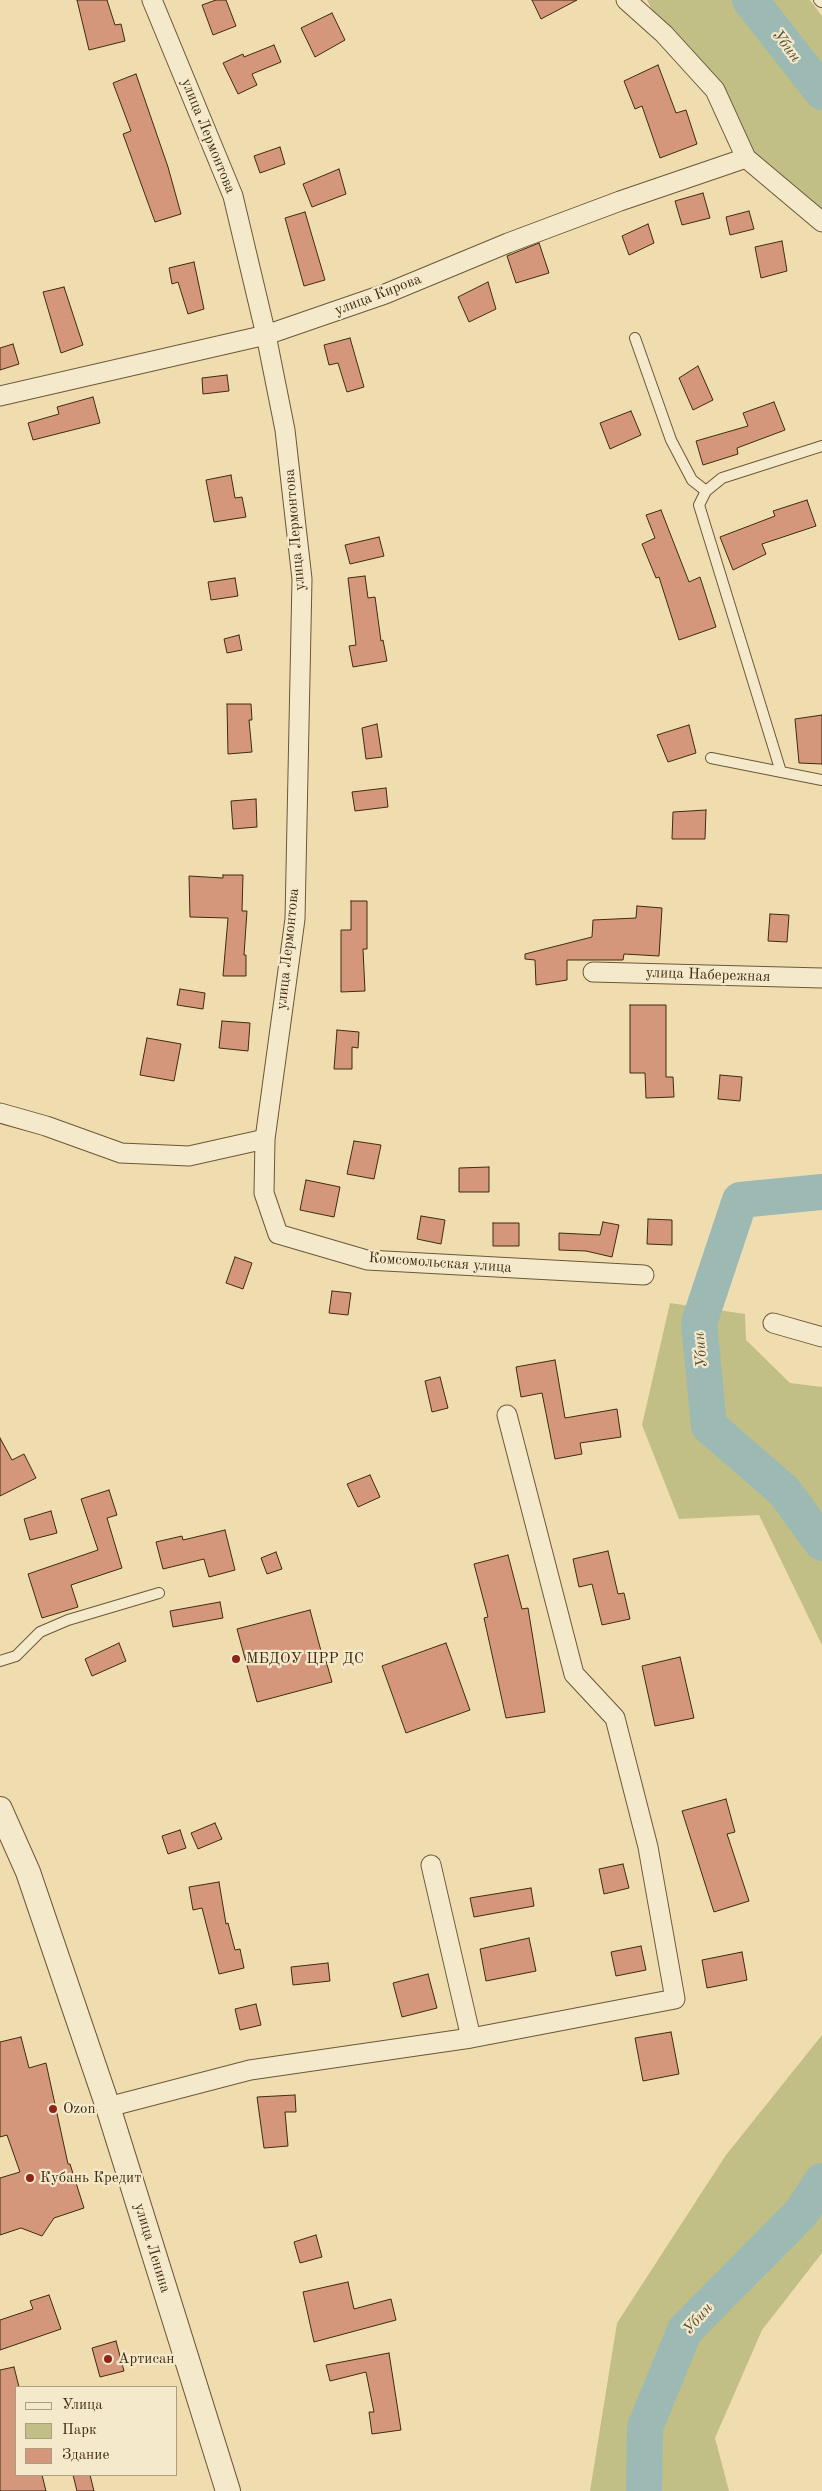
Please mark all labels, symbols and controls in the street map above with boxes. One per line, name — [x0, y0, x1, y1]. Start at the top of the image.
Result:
water label: Убин — [767, 26, 805, 66]
street label: улица Лермонтова — [177, 76, 239, 196]
street label: улица Кирова — [332, 270, 424, 320]
street label: улица Лермонтова — [281, 468, 309, 592]
street label: улица Лермонтова — [273, 887, 303, 1011]
street label: улица Набережная — [645, 964, 771, 986]
street label: Комсомольская улица — [368, 1249, 512, 1277]
water label: Убин — [690, 1331, 712, 1369]
place label: МБДОУ ЦРР ДС — [246, 1650, 364, 1668]
marker: МБДОУ ЦРР ДС — [230, 1653, 242, 1665]
place label: Ozon — [63, 2100, 96, 2118]
marker: Ozon — [47, 2103, 59, 2115]
place label: Кубань Кредит — [40, 2169, 141, 2187]
marker: Кубань Кредит — [24, 2172, 36, 2184]
street label: улица Ленина — [130, 2201, 174, 2295]
water label: Убин — [679, 2299, 717, 2339]
place label: Артисан — [118, 2350, 175, 2368]
marker: Артисан — [102, 2353, 114, 2365]
legend — [15, 2386, 178, 2476]
text: Улица — [62, 2398, 103, 2413]
text: Парк — [62, 2423, 97, 2438]
text: Здание — [62, 2448, 109, 2463]

